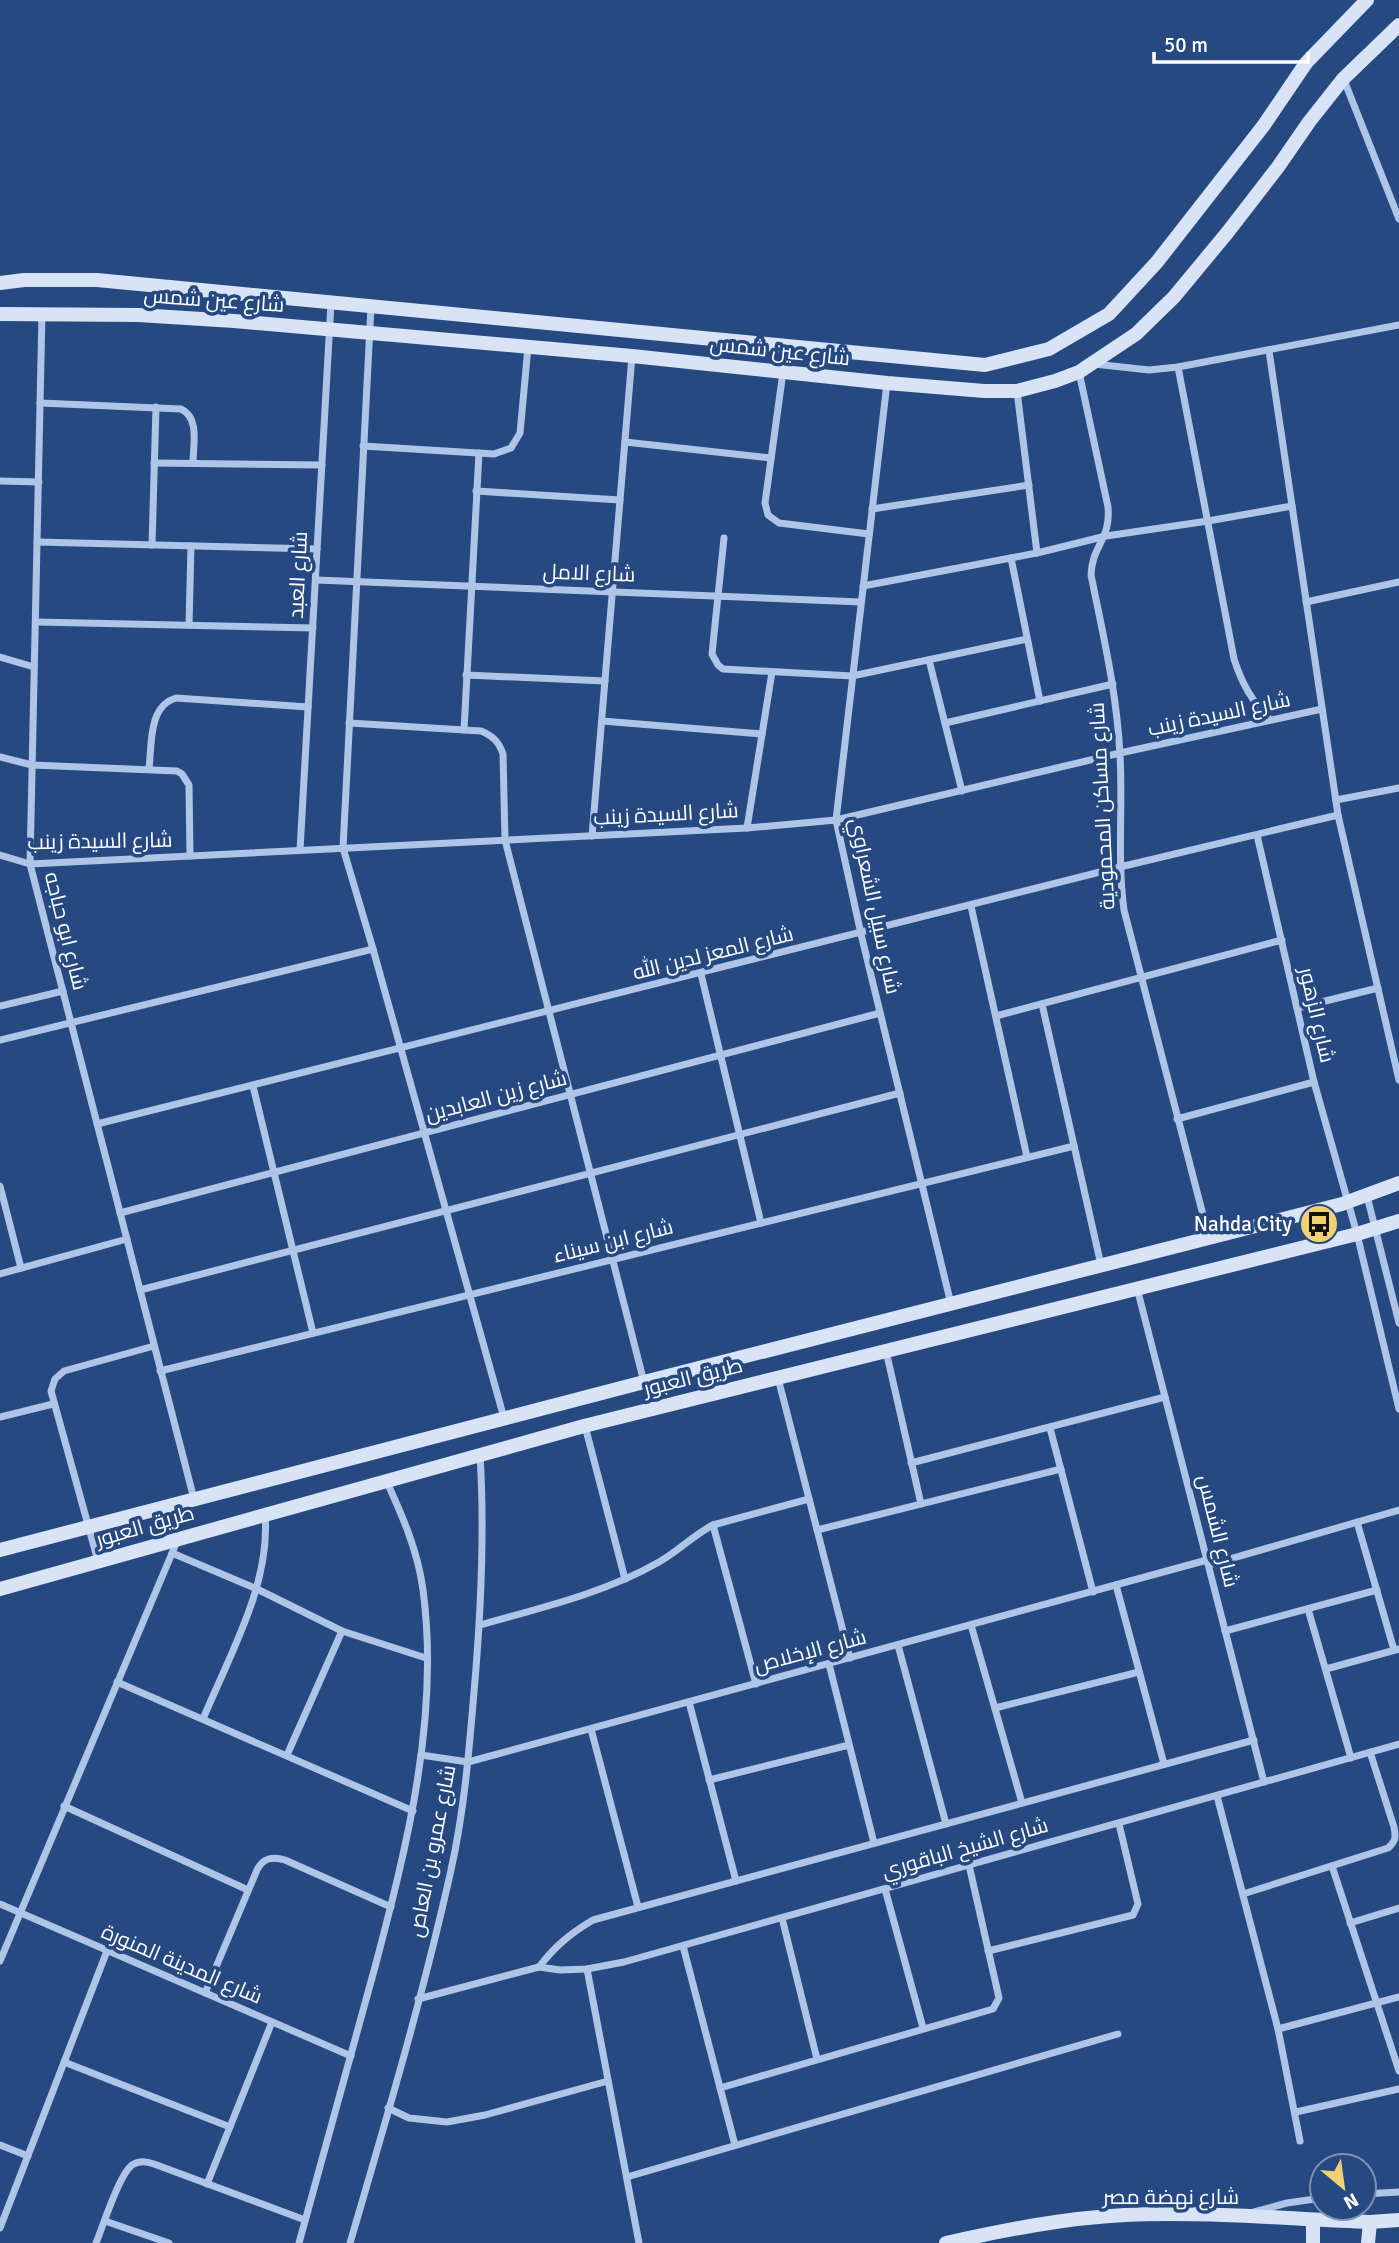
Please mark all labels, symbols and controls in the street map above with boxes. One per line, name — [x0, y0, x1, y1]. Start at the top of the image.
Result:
scale bar — [1154, 21, 1308, 65]
text: 50 m — [1164, 32, 1208, 58]
street label: شارع عين شمس — [143, 282, 285, 319]
street label: شارع عين شمس — [708, 331, 851, 372]
street label: شارع العبد — [283, 531, 314, 619]
street label: شارع الامل — [542, 558, 636, 589]
street label: شارع السيدة زينب — [1145, 686, 1293, 743]
street label: شارع مساكن المحمودية — [1084, 701, 1121, 910]
street label: شارع السيدة زينب — [593, 797, 739, 832]
street label: شارع سبيل الشعراوي — [841, 816, 906, 997]
street label: شارع السيدة زينب — [27, 827, 173, 856]
street label: شارع ابو حباجه — [38, 869, 93, 993]
street label: شارع المعز لدين الله — [630, 919, 796, 987]
street label: شارع الزهور — [1292, 964, 1341, 1066]
street label: شارع زين العابدين — [422, 1065, 570, 1128]
bus stop icon: Nahda City — [1298, 1203, 1340, 1245]
place label: Nahda City — [1194, 1211, 1292, 1237]
street label: شارع ابن سيناء — [550, 1213, 676, 1269]
street label: طريق العبور — [640, 1352, 745, 1402]
street label: شارع الشمس — [1190, 1472, 1245, 1590]
street label: طريق العبور — [92, 1500, 197, 1553]
street label: شارع الإخلاص — [751, 1624, 869, 1679]
street label: شارع عمرو بن العاص — [403, 1763, 462, 1940]
street label: شارع الشيخ الباقوري — [879, 1812, 1052, 1887]
street label: شارع المدينة المنورة — [97, 1918, 266, 2011]
north arrow — [1308, 2152, 1378, 2222]
street label: شارع نهضة مصر — [1102, 2184, 1239, 2211]
text: N — [1339, 2187, 1362, 2215]

